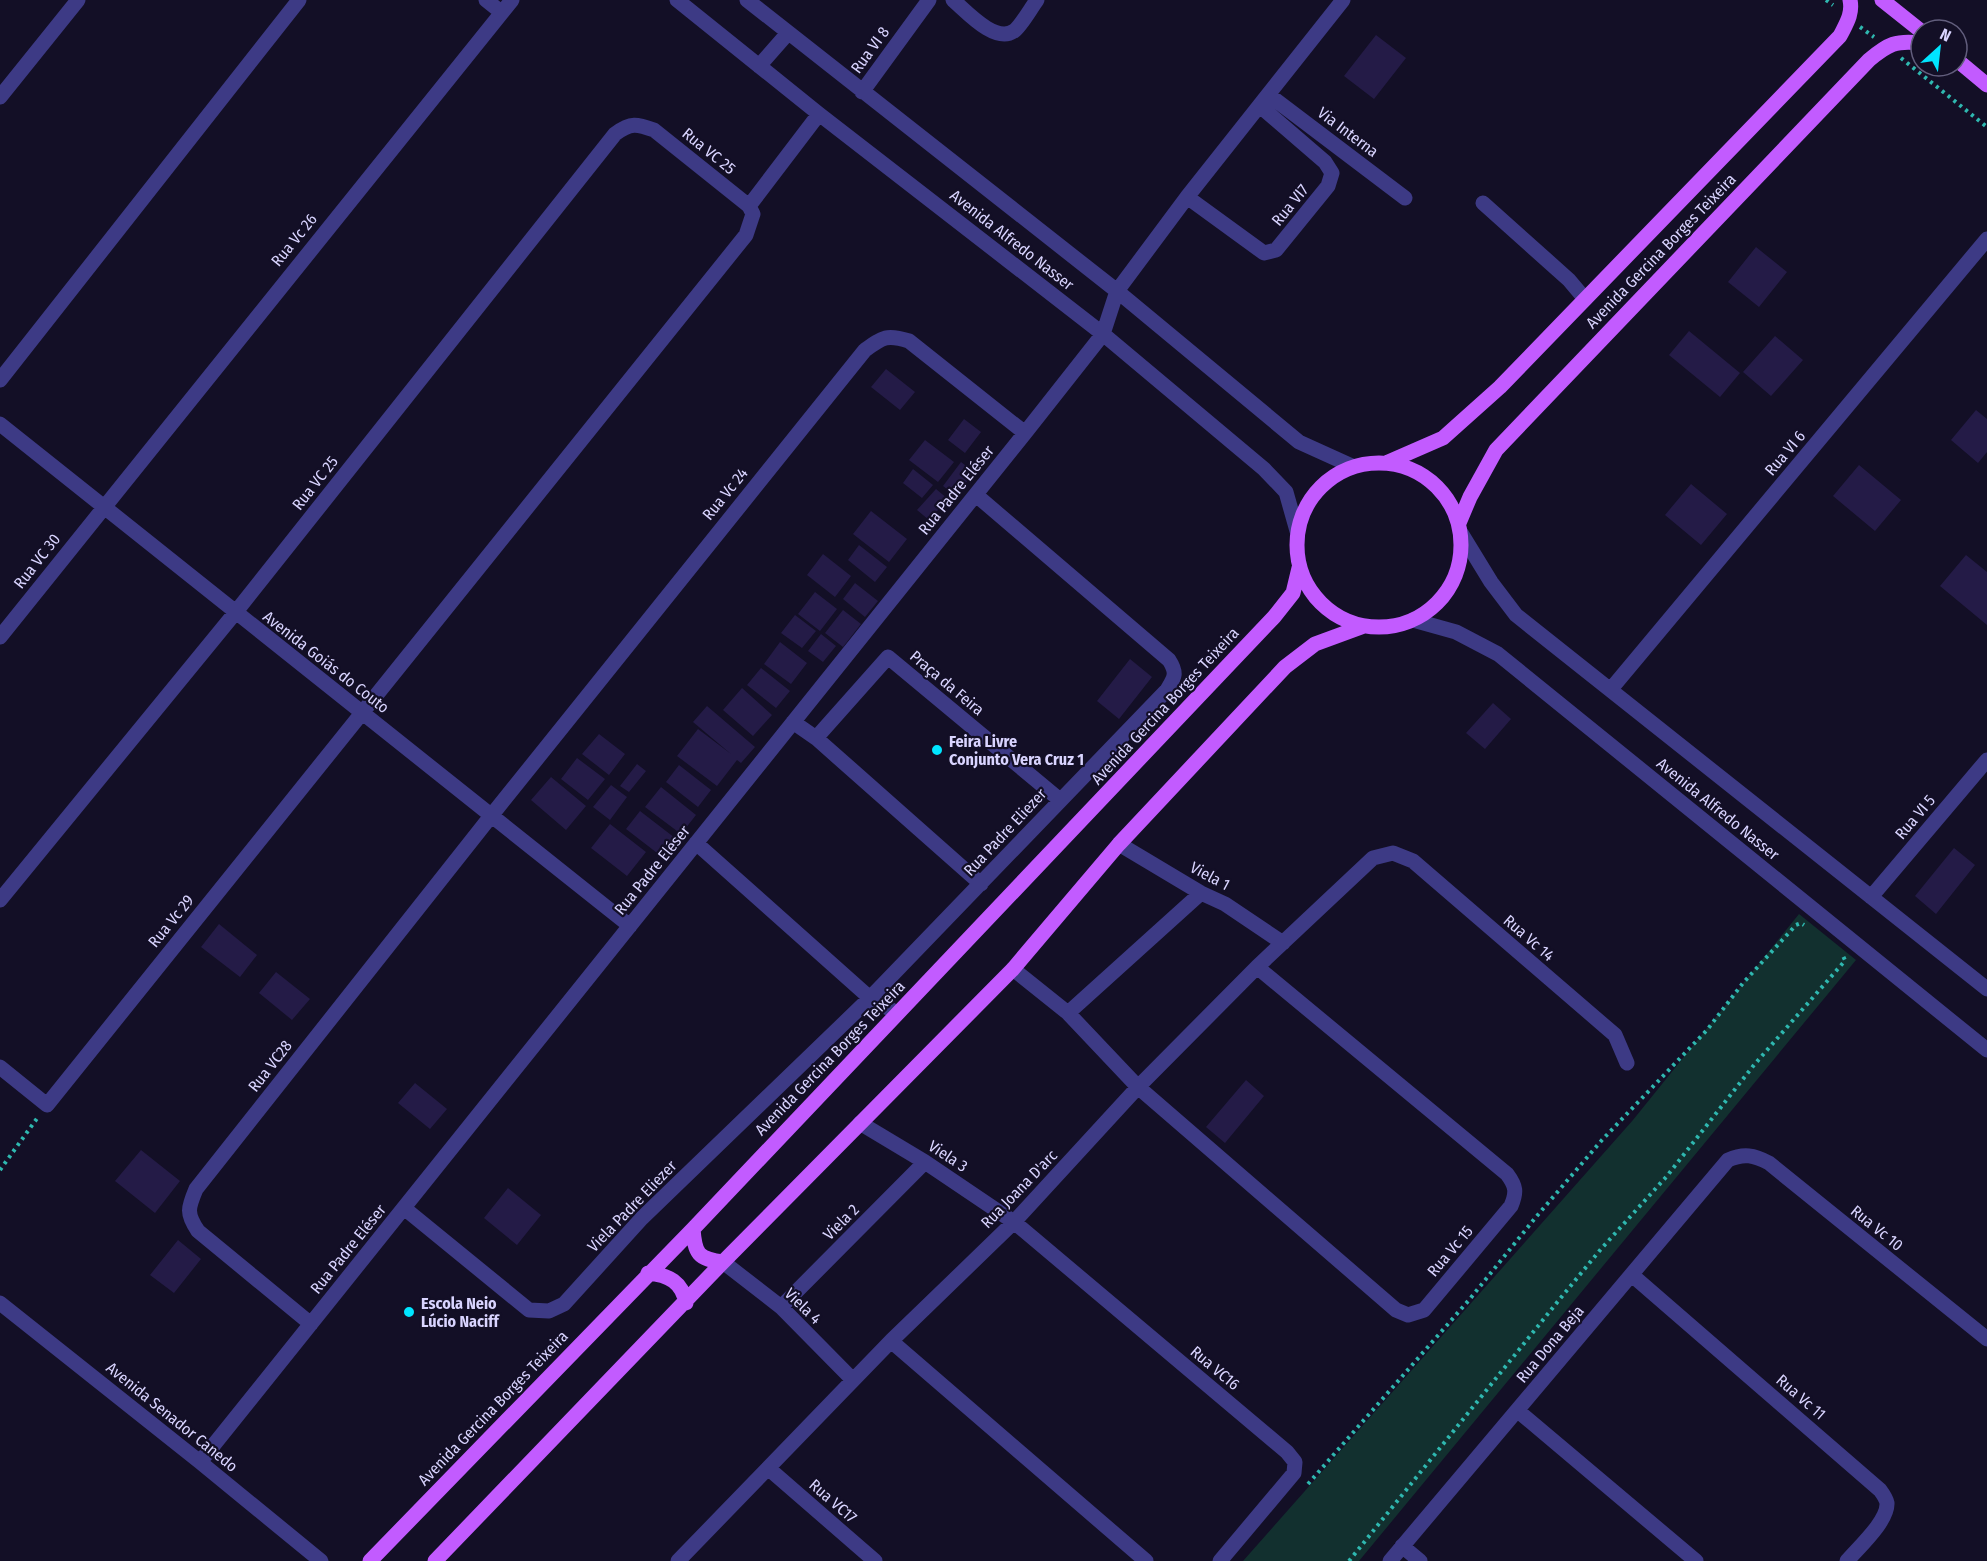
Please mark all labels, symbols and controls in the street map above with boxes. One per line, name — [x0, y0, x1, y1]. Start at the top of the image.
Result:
north arrow — [1909, 18, 1969, 78]
street label: Rua VI 8 — [847, 23, 893, 77]
text: N — [1937, 24, 1954, 46]
street label: Via Interna — [1314, 103, 1382, 161]
street label: Rua VC 25 — [679, 124, 739, 178]
street label: Avenida Gercina Borges Teixeira — [1582, 170, 1740, 332]
street label: Rua VI7 — [1268, 180, 1313, 229]
street label: Avenida Alfredo Nasser — [946, 186, 1078, 294]
street label: Rua Vc 26 — [267, 210, 321, 270]
street label: Rua VI 6 — [1761, 427, 1809, 479]
street label: Rua Padre Eléser — [914, 441, 998, 538]
street label: Rua VC 25 — [288, 452, 342, 514]
street label: Rua Vc 24 — [698, 464, 752, 524]
street label: Rua VC 30 — [10, 530, 64, 592]
street label: Avenida Goiás do Couto — [259, 607, 393, 717]
street label: Avenida Gercina Borges Teixeira — [1087, 623, 1243, 788]
street label: Praça da Feira — [906, 647, 988, 720]
place label: Feira Livre Conjunto Vera Cruz 1 — [949, 732, 1084, 769]
marker: Feira Livre Conjunto Vera Cruz 1 — [930, 743, 944, 757]
street label: Avenida Alfredo Nasser — [1653, 754, 1783, 864]
street label: Rua Padre Eliezer — [960, 784, 1051, 880]
street label: Rua VI 5 — [1891, 791, 1939, 843]
street label: Rua Padre Eléser — [610, 821, 694, 918]
street label: Viela 1 — [1187, 858, 1233, 894]
street label: Rua Vc 29 — [144, 891, 198, 951]
street label: Rua Vc 14 — [1500, 911, 1558, 965]
street label: Avenida Gercina Borges Teixeira — [751, 977, 909, 1139]
street label: Rua VC28 — [244, 1037, 296, 1095]
street label: Viela 3 — [925, 1136, 971, 1176]
street label: Rua Joana D'arc — [977, 1146, 1061, 1232]
street label: Viela Padre Eliezer — [584, 1156, 681, 1256]
street label: Rua Padre Eléser — [306, 1200, 390, 1297]
street label: Viela 2 — [819, 1200, 863, 1244]
street label: Rua Vc 10 — [1847, 1201, 1907, 1255]
street label: Rua Vc 15 — [1423, 1222, 1477, 1280]
street label: Viela 4 — [781, 1284, 825, 1328]
place label: Escola Neio Lúcio Naciff — [421, 1294, 500, 1331]
street label: Rua Dona Beja — [1512, 1301, 1588, 1386]
marker: Escola Neio Lúcio Naciff — [402, 1305, 416, 1319]
street label: Avenida Gercina Borges Teixeira — [414, 1327, 572, 1489]
street label: Rua VC16 — [1187, 1342, 1243, 1394]
street label: Avenida Senador Canedo — [102, 1358, 242, 1476]
street label: Rua Vc 11 — [1772, 1370, 1830, 1424]
street label: Rua VC17 — [805, 1475, 861, 1527]

